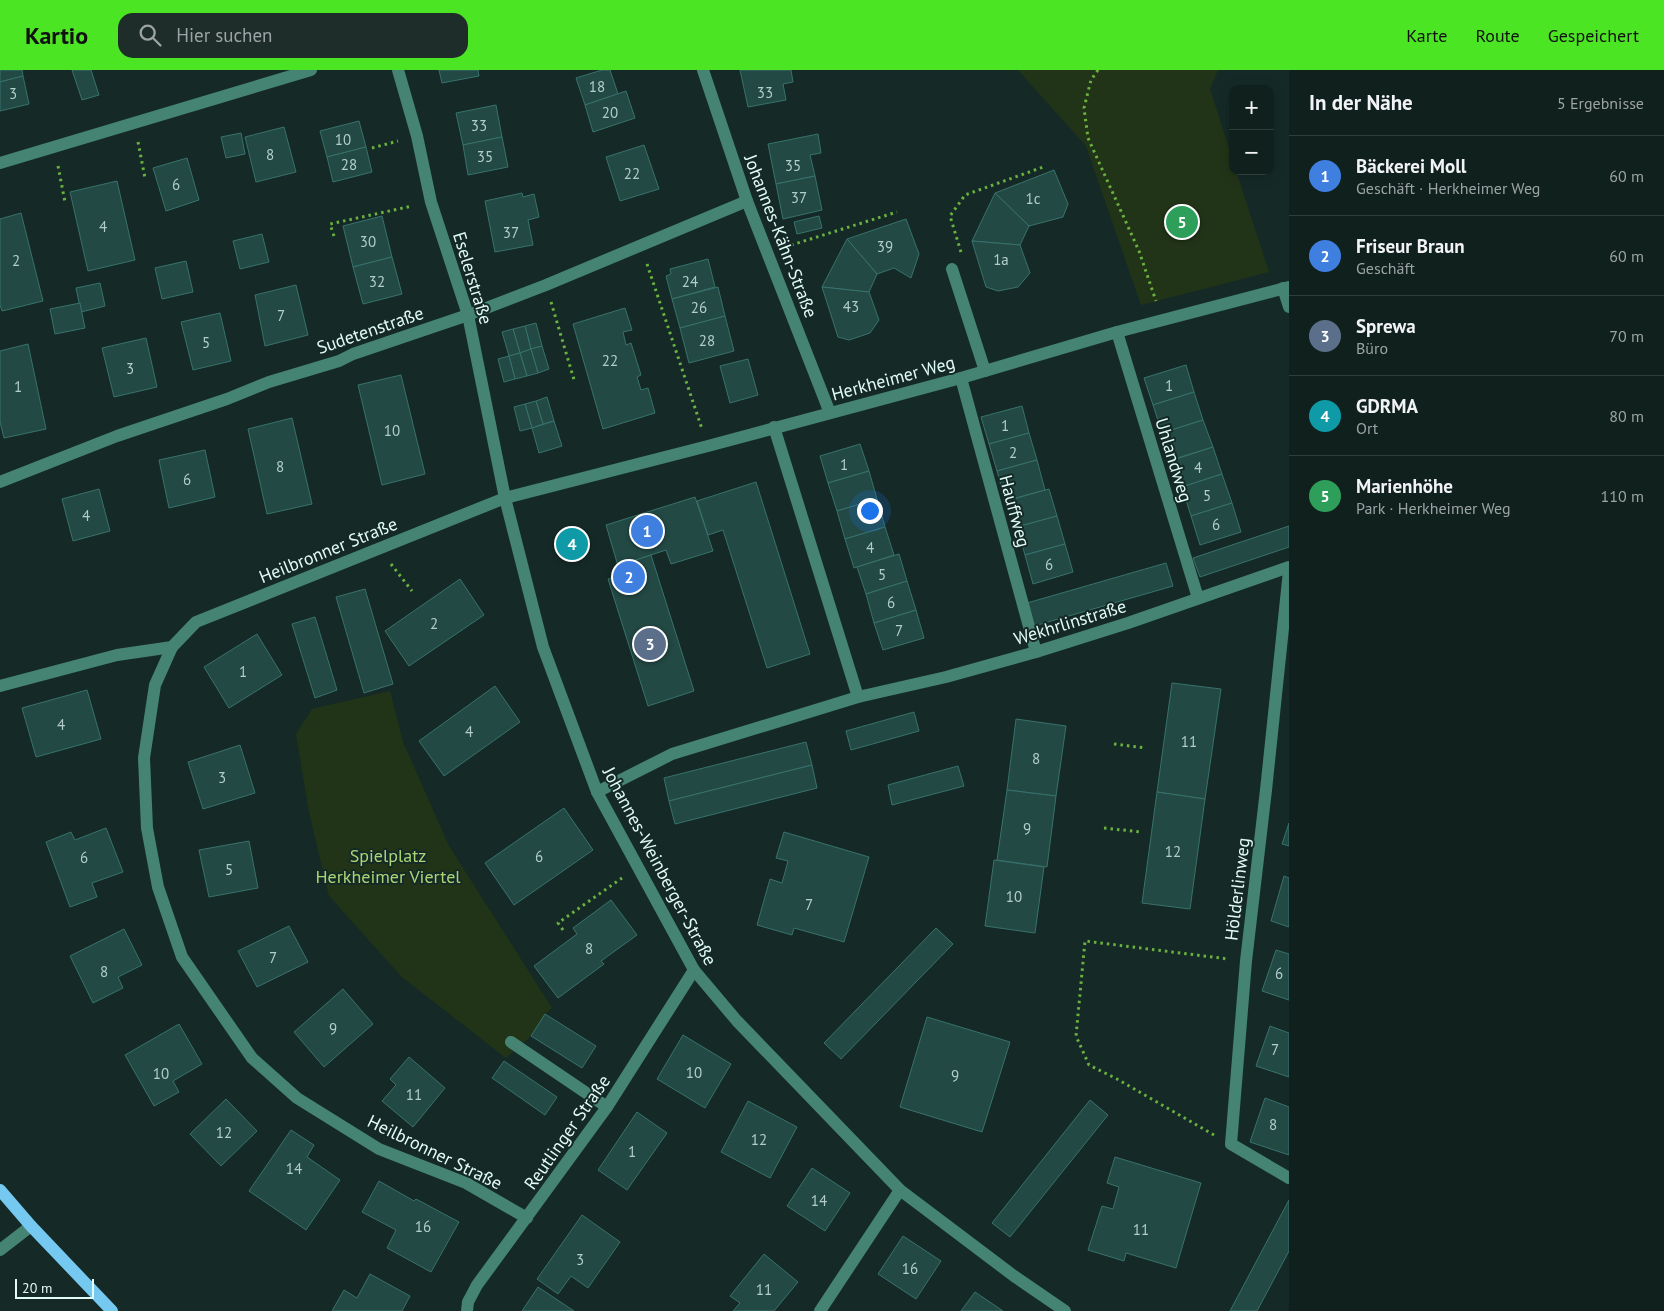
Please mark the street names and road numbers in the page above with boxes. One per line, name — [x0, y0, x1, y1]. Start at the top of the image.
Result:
street label: Johannes-Kähn-Straße — [739, 150, 823, 321]
street label: Eselerstraße — [448, 229, 498, 327]
street label: Sudetenstraße — [314, 301, 426, 359]
street label: Herkheimer Weg — [829, 350, 957, 406]
street label: Uhlandweg — [1150, 415, 1198, 505]
street label: Hauffweg — [994, 472, 1036, 550]
street label: Heilbronner Straße — [256, 512, 400, 588]
street label: Wekhrlinstraße — [1011, 594, 1129, 650]
street label: Johannes-Weinberger-Straße — [597, 762, 722, 969]
street label: Hölderlinweg — [1219, 836, 1255, 942]
street label: Reutlinger Straße — [519, 1070, 615, 1194]
street label: Heilbronner Straße — [364, 1109, 506, 1195]

